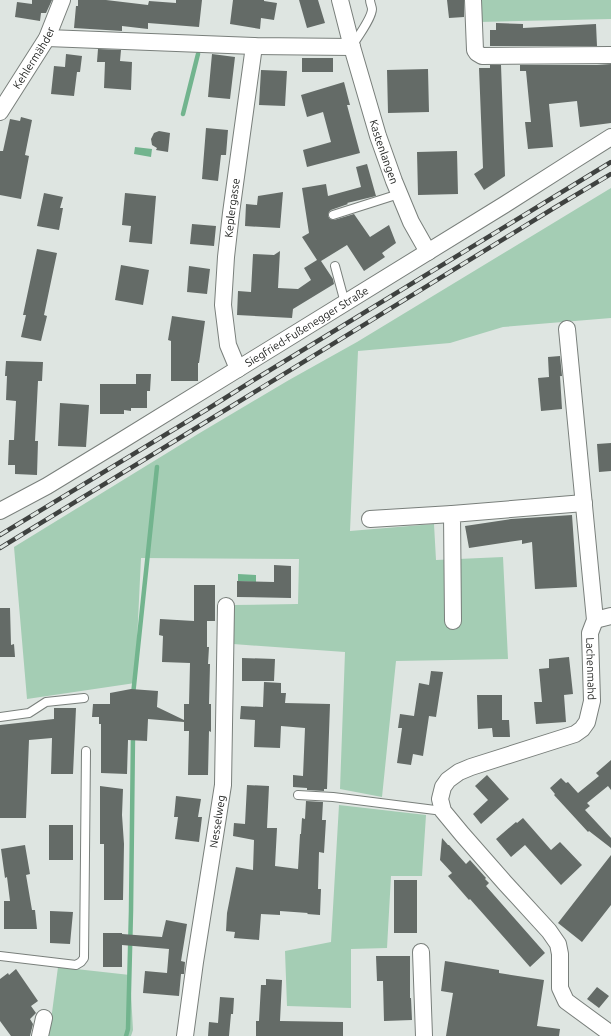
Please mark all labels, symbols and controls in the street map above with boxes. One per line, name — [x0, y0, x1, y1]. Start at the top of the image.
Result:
street label: Kehlermähder — [10, 24, 57, 91]
street label: Kastenlangen — [368, 118, 401, 186]
street label: Keplergasse — [222, 177, 242, 238]
street label: Siegfried-Fußenegger Straße — [243, 284, 371, 369]
street label: Lachenmahd — [584, 637, 598, 700]
street label: Nesselweg — [207, 794, 227, 849]

